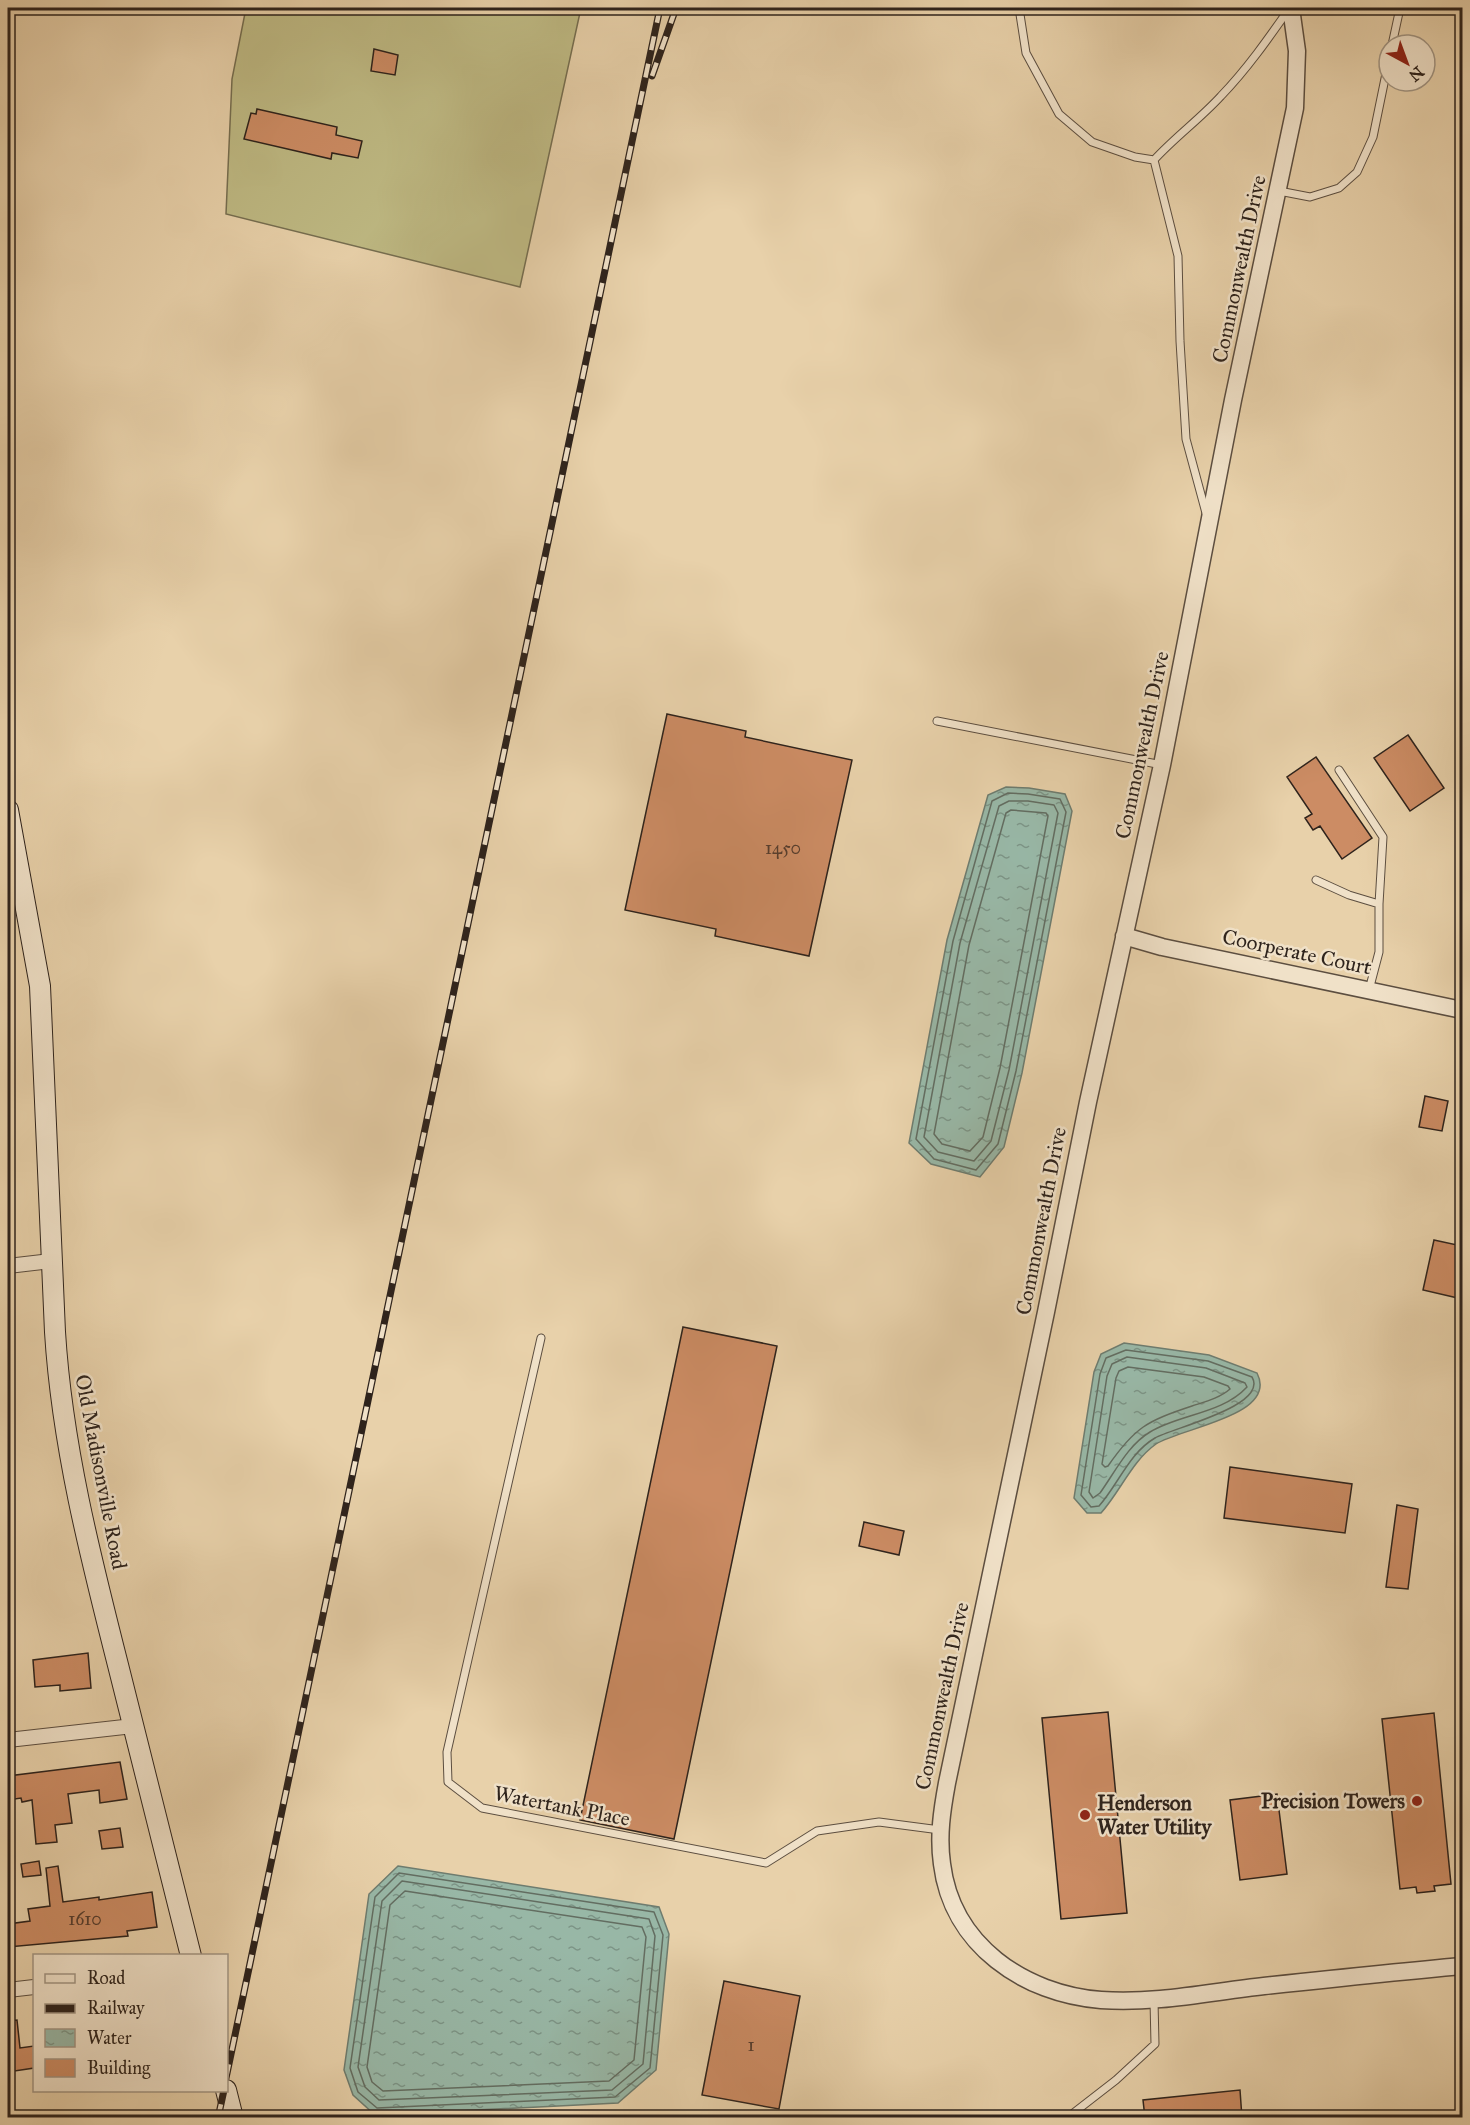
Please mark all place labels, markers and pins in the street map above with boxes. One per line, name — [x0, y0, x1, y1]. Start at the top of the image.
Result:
place label: Precision Towers — [1261, 1788, 1405, 1814]
place label: Henderson Water Utility — [1097, 1790, 1212, 1840]
marker: Precision Towers — [1410, 1794, 1424, 1808]
marker: Henderson Water Utility — [1078, 1808, 1092, 1822]

